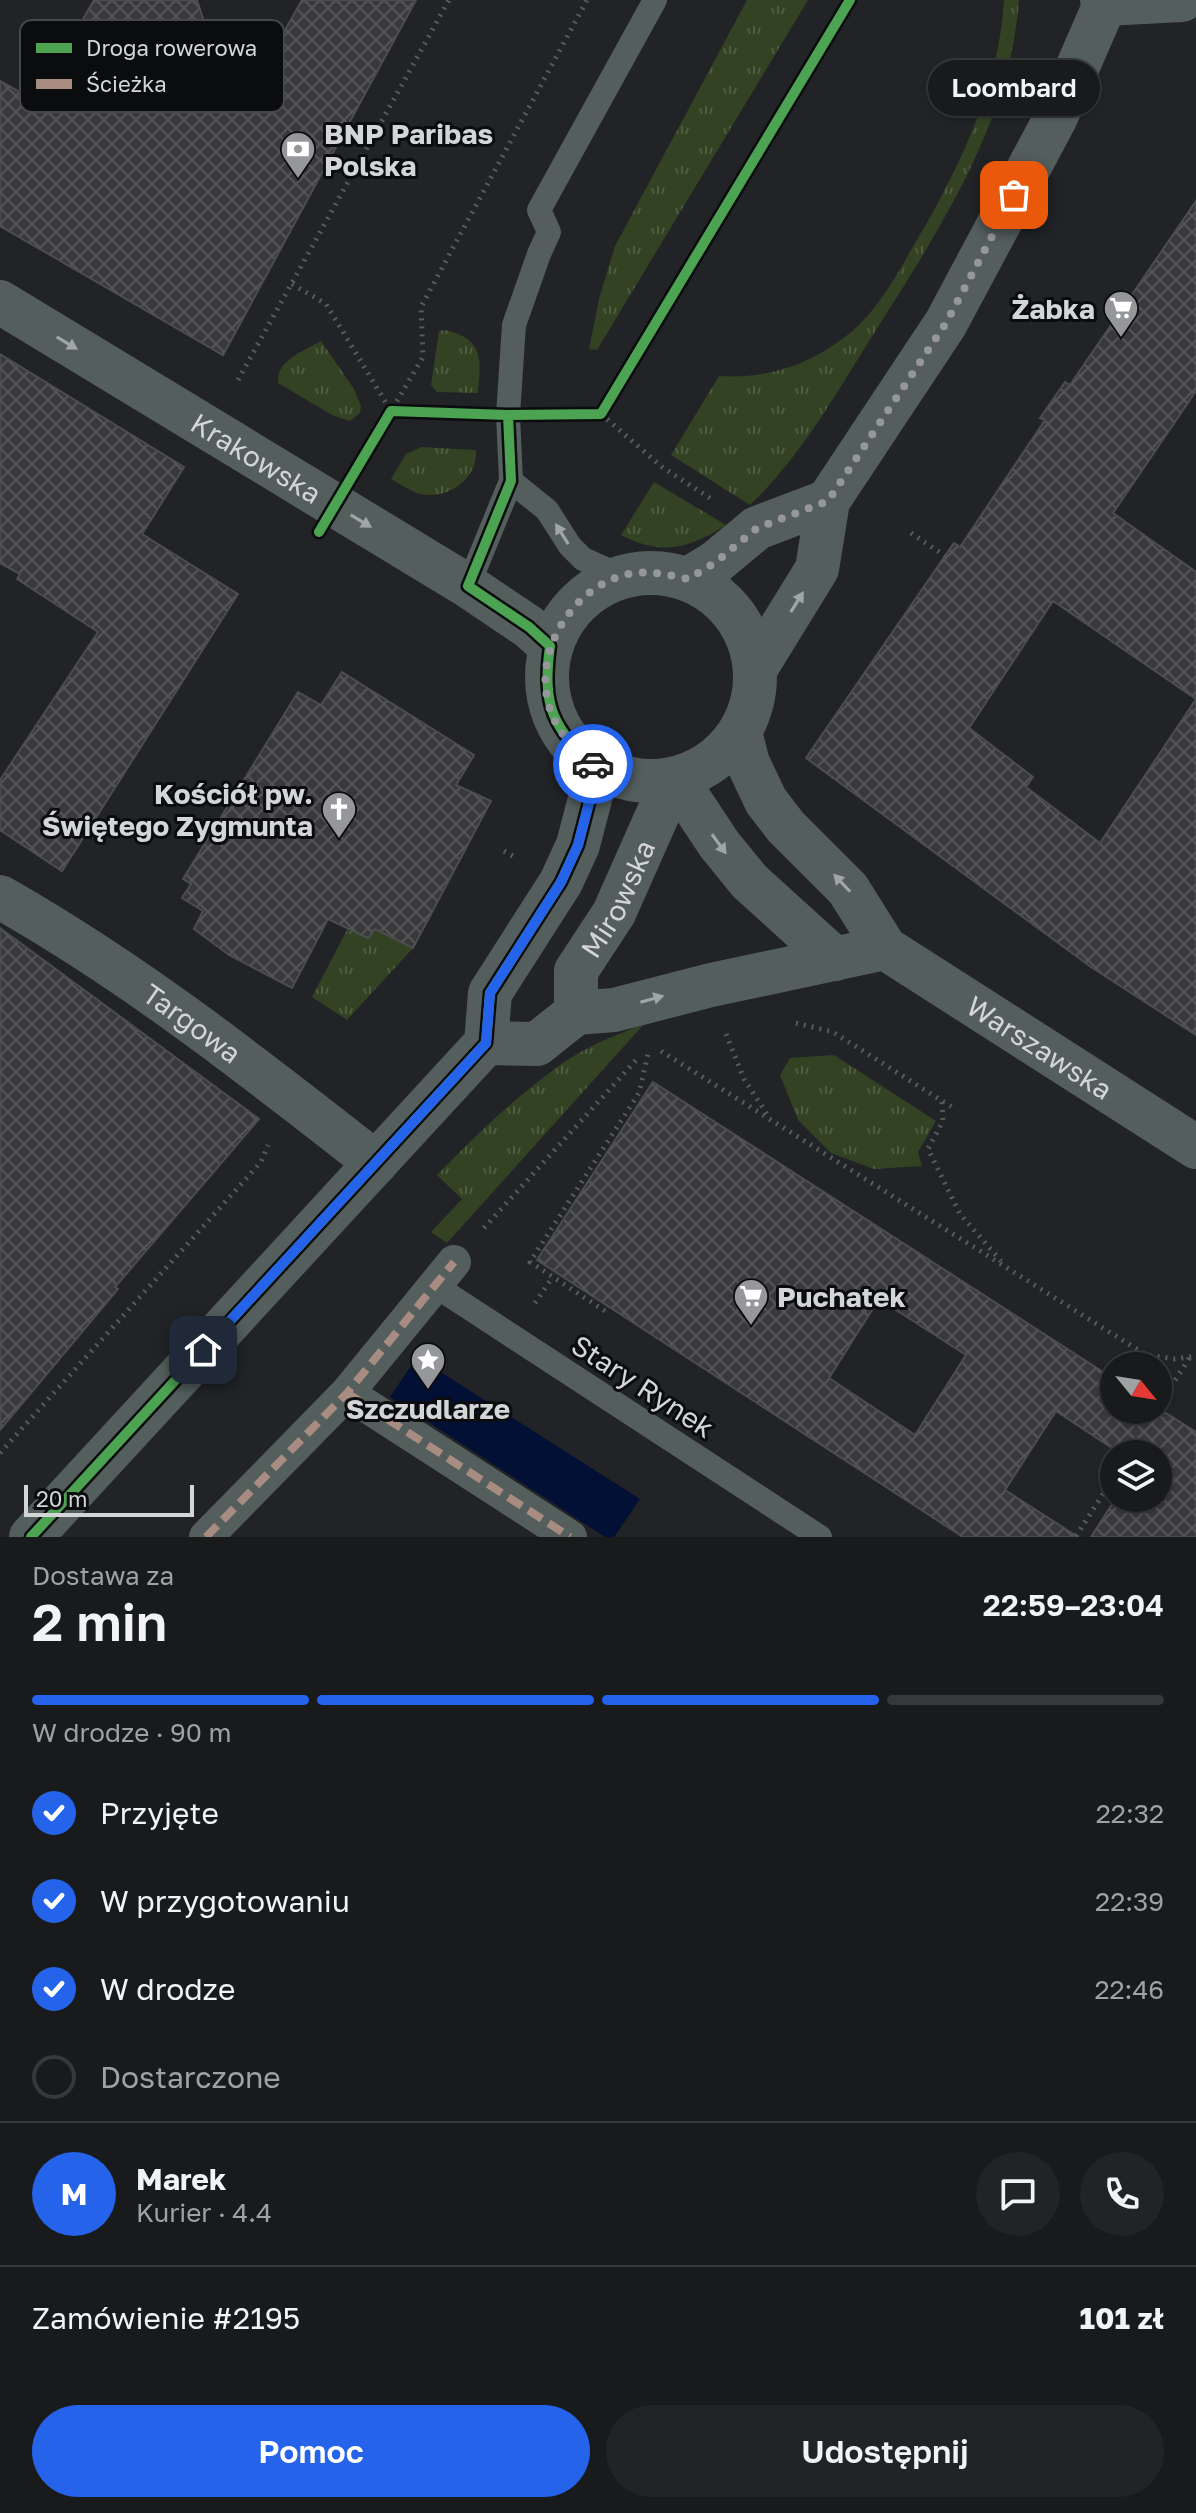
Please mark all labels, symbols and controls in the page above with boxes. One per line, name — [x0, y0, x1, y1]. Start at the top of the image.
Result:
legend — [20, 20, 284, 112]
text: Droga rowerowa — [86, 34, 257, 61]
callout: Loombard — [928, 59, 1100, 115]
text: Ścieżka — [86, 70, 167, 97]
text: Loombard — [951, 72, 1077, 103]
place label: BNP Paribas Polska — [324, 117, 493, 182]
bank icon: BNP Paribas Polska — [279, 130, 317, 180]
pin — [980, 161, 1048, 229]
icon: bag — [992, 173, 1036, 217]
supermarket icon: Żabka — [1102, 289, 1140, 339]
place label: Żabka — [1012, 292, 1095, 325]
one-way arrow — [56, 335, 78, 349]
street label: Krakowska — [185, 406, 328, 510]
one-way arrow — [350, 514, 372, 528]
one-way arrow — [556, 523, 570, 545]
one-way arrow — [789, 591, 803, 613]
courier — [553, 724, 633, 804]
icon: car — [571, 742, 615, 786]
place label: Kościół pw. Świętego Zygmunta — [42, 777, 313, 842]
church icon: Kościół pw. Świętego Zygmunta — [320, 790, 358, 840]
one-way arrow — [711, 833, 727, 854]
street label: Mirowska — [573, 835, 661, 963]
one-way arrow — [833, 874, 851, 893]
street label: Targowa — [137, 976, 248, 1069]
street label: Warszawska — [961, 988, 1119, 1106]
one-way arrow — [640, 992, 664, 1005]
supermarket icon: Puchatek — [732, 1277, 770, 1327]
place label: Puchatek — [777, 1280, 906, 1313]
pin — [169, 1316, 237, 1384]
icon: home — [181, 1328, 225, 1372]
street label: Stary Rynek — [566, 1328, 720, 1444]
place icon: Szczudlarze — [409, 1341, 447, 1391]
north arrow — [1100, 1352, 1172, 1424]
map controls — [1100, 1352, 1172, 1512]
place label: Szczudlarze — [346, 1392, 510, 1425]
button: layers — [1100, 1440, 1172, 1512]
scale bar — [24, 1481, 194, 1517]
text: 20 m — [36, 1485, 87, 1512]
text: Dostawa za — [32, 1560, 174, 1591]
text: 22:59–23:04 — [983, 1587, 1164, 1623]
text: 2 min — [32, 1590, 167, 1652]
text: W drodze · 90 m — [32, 1717, 231, 1748]
icon: check — [32, 1791, 76, 1835]
text: Przyjęte — [100, 1795, 219, 1831]
text: 22:32 — [1096, 1798, 1164, 1829]
icon: check — [32, 1879, 76, 1923]
text: W przygotowaniu — [100, 1883, 350, 1919]
text: 22:39 — [1095, 1886, 1164, 1917]
icon: check — [32, 1967, 76, 2011]
text: W drodze — [100, 1971, 235, 2007]
text: 22:46 — [1094, 1974, 1164, 2005]
text: Dostarczone — [100, 2059, 281, 2095]
button: chat — [976, 2152, 1060, 2236]
button: phone — [1080, 2152, 1164, 2236]
text: Marek — [136, 2161, 226, 2197]
text: M — [61, 2176, 87, 2212]
text: Kurier · 4.4 — [136, 2197, 272, 2228]
text: Zamówienie #2195 — [32, 2300, 300, 2336]
text: 101 zł — [1080, 2300, 1164, 2336]
button: Pomoc — [32, 2405, 590, 2497]
button: Udostępnij — [606, 2405, 1164, 2497]

